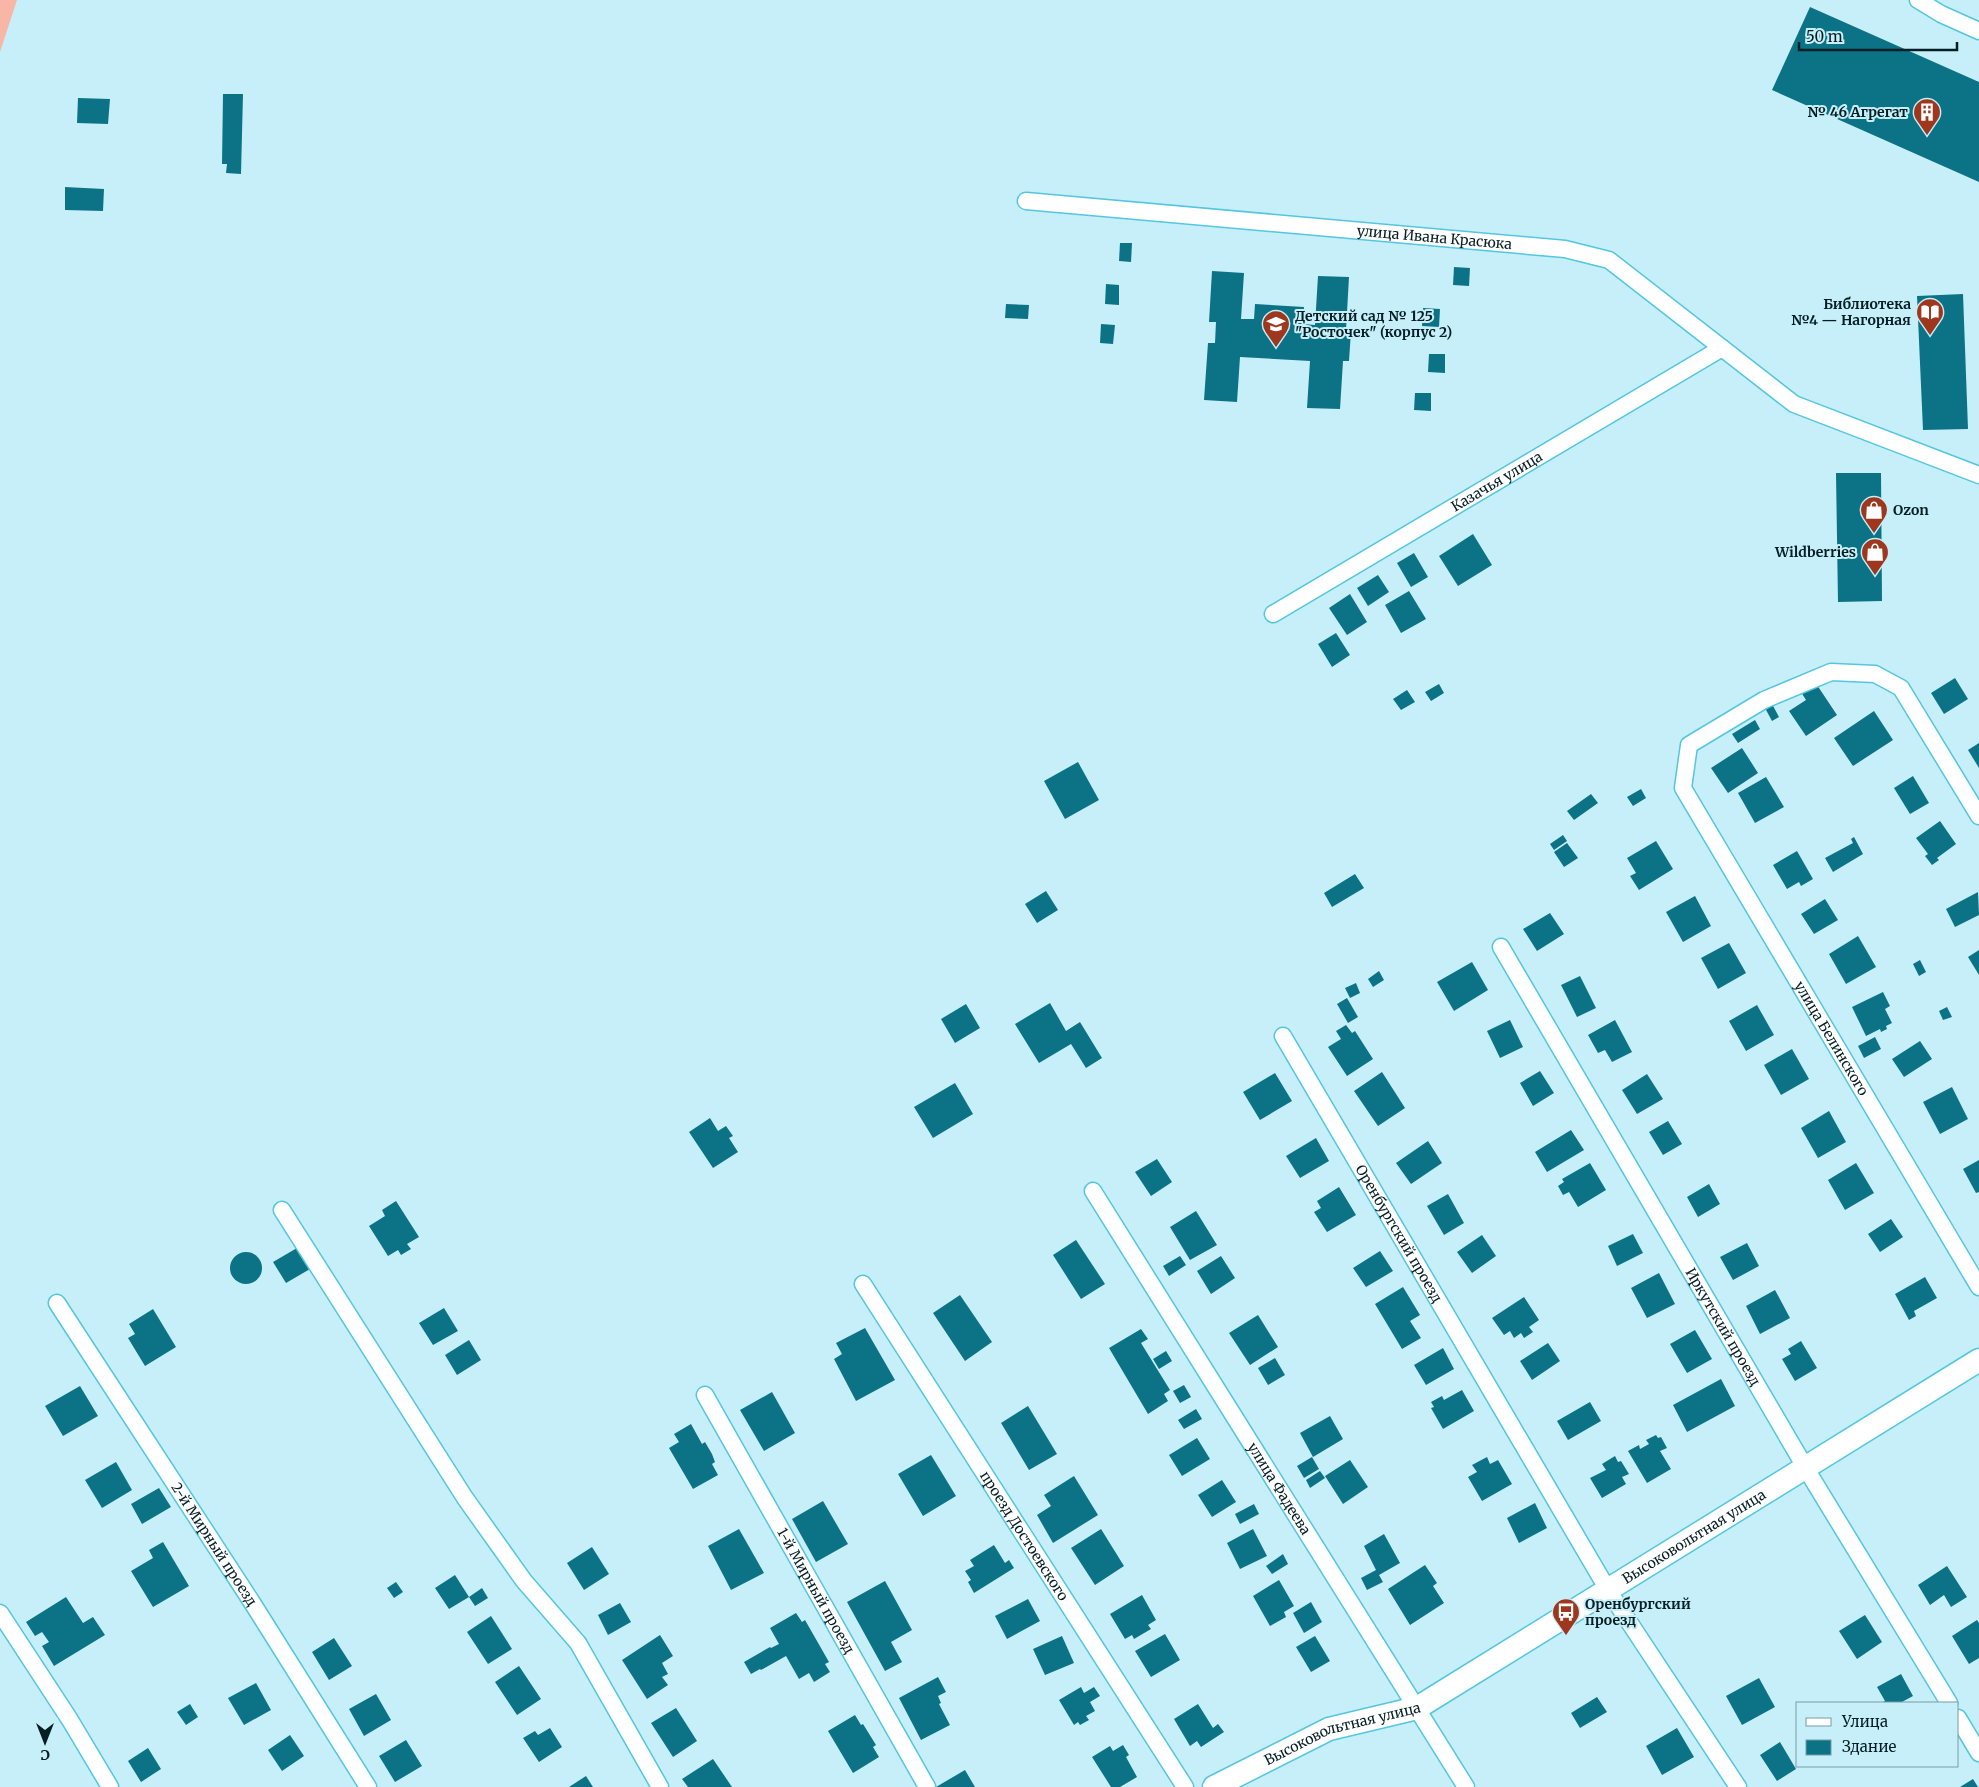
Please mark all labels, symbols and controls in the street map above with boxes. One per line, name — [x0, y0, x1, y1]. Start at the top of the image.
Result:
scale bar — [1799, 20, 1956, 52]
text: 50 m — [1806, 27, 1843, 46]
building icon: № 46 Агрегат — [1912, 97, 1942, 136]
place label: № 46 Агрегат — [1808, 103, 1908, 121]
street label: улица Ивана Красюка — [1356, 221, 1513, 253]
place label: Библиотека №4 — Нагорная — [1791, 295, 1911, 329]
library icon: Библиотека №4 — Нагорная — [1915, 297, 1945, 336]
place label: Детский сад № 125 "Росточек" (корпус 2) — [1295, 307, 1452, 341]
school or university icon: Детский сад № 125 "Росточек" (корпус 2) — [1261, 309, 1291, 348]
street label: Казачья улица — [1448, 447, 1546, 515]
shop icon: Ozon — [1859, 495, 1889, 534]
place label: Ozon — [1893, 501, 1929, 519]
shop icon: Wildberries — [1860, 537, 1890, 576]
place label: Wildberries — [1774, 543, 1856, 561]
street label: улица Белинского — [1791, 978, 1872, 1099]
street label: Оренбургский проезд — [1351, 1161, 1446, 1306]
street label: Иркутский проезд — [1682, 1265, 1765, 1389]
street label: улица Фадеева — [1244, 1439, 1315, 1538]
street label: проезд Достоевского — [976, 1468, 1072, 1604]
street label: 2-й Мирный проезд — [167, 1479, 261, 1610]
street label: Высоковольтная улица — [1619, 1485, 1769, 1588]
street label: 1-й Мирный проезд — [773, 1525, 859, 1657]
place label: Оренбургский проезд — [1585, 1595, 1691, 1629]
bus stop icon: Оренбургский проезд — [1551, 1597, 1581, 1636]
street label: Высоковольтная улица — [1261, 1698, 1423, 1769]
legend — [1796, 1702, 1959, 1767]
text: Улица — [1841, 1712, 1888, 1731]
north arrow — [20, 1717, 70, 1767]
text: Здание — [1842, 1737, 1896, 1756]
text: С — [40, 1746, 50, 1764]

